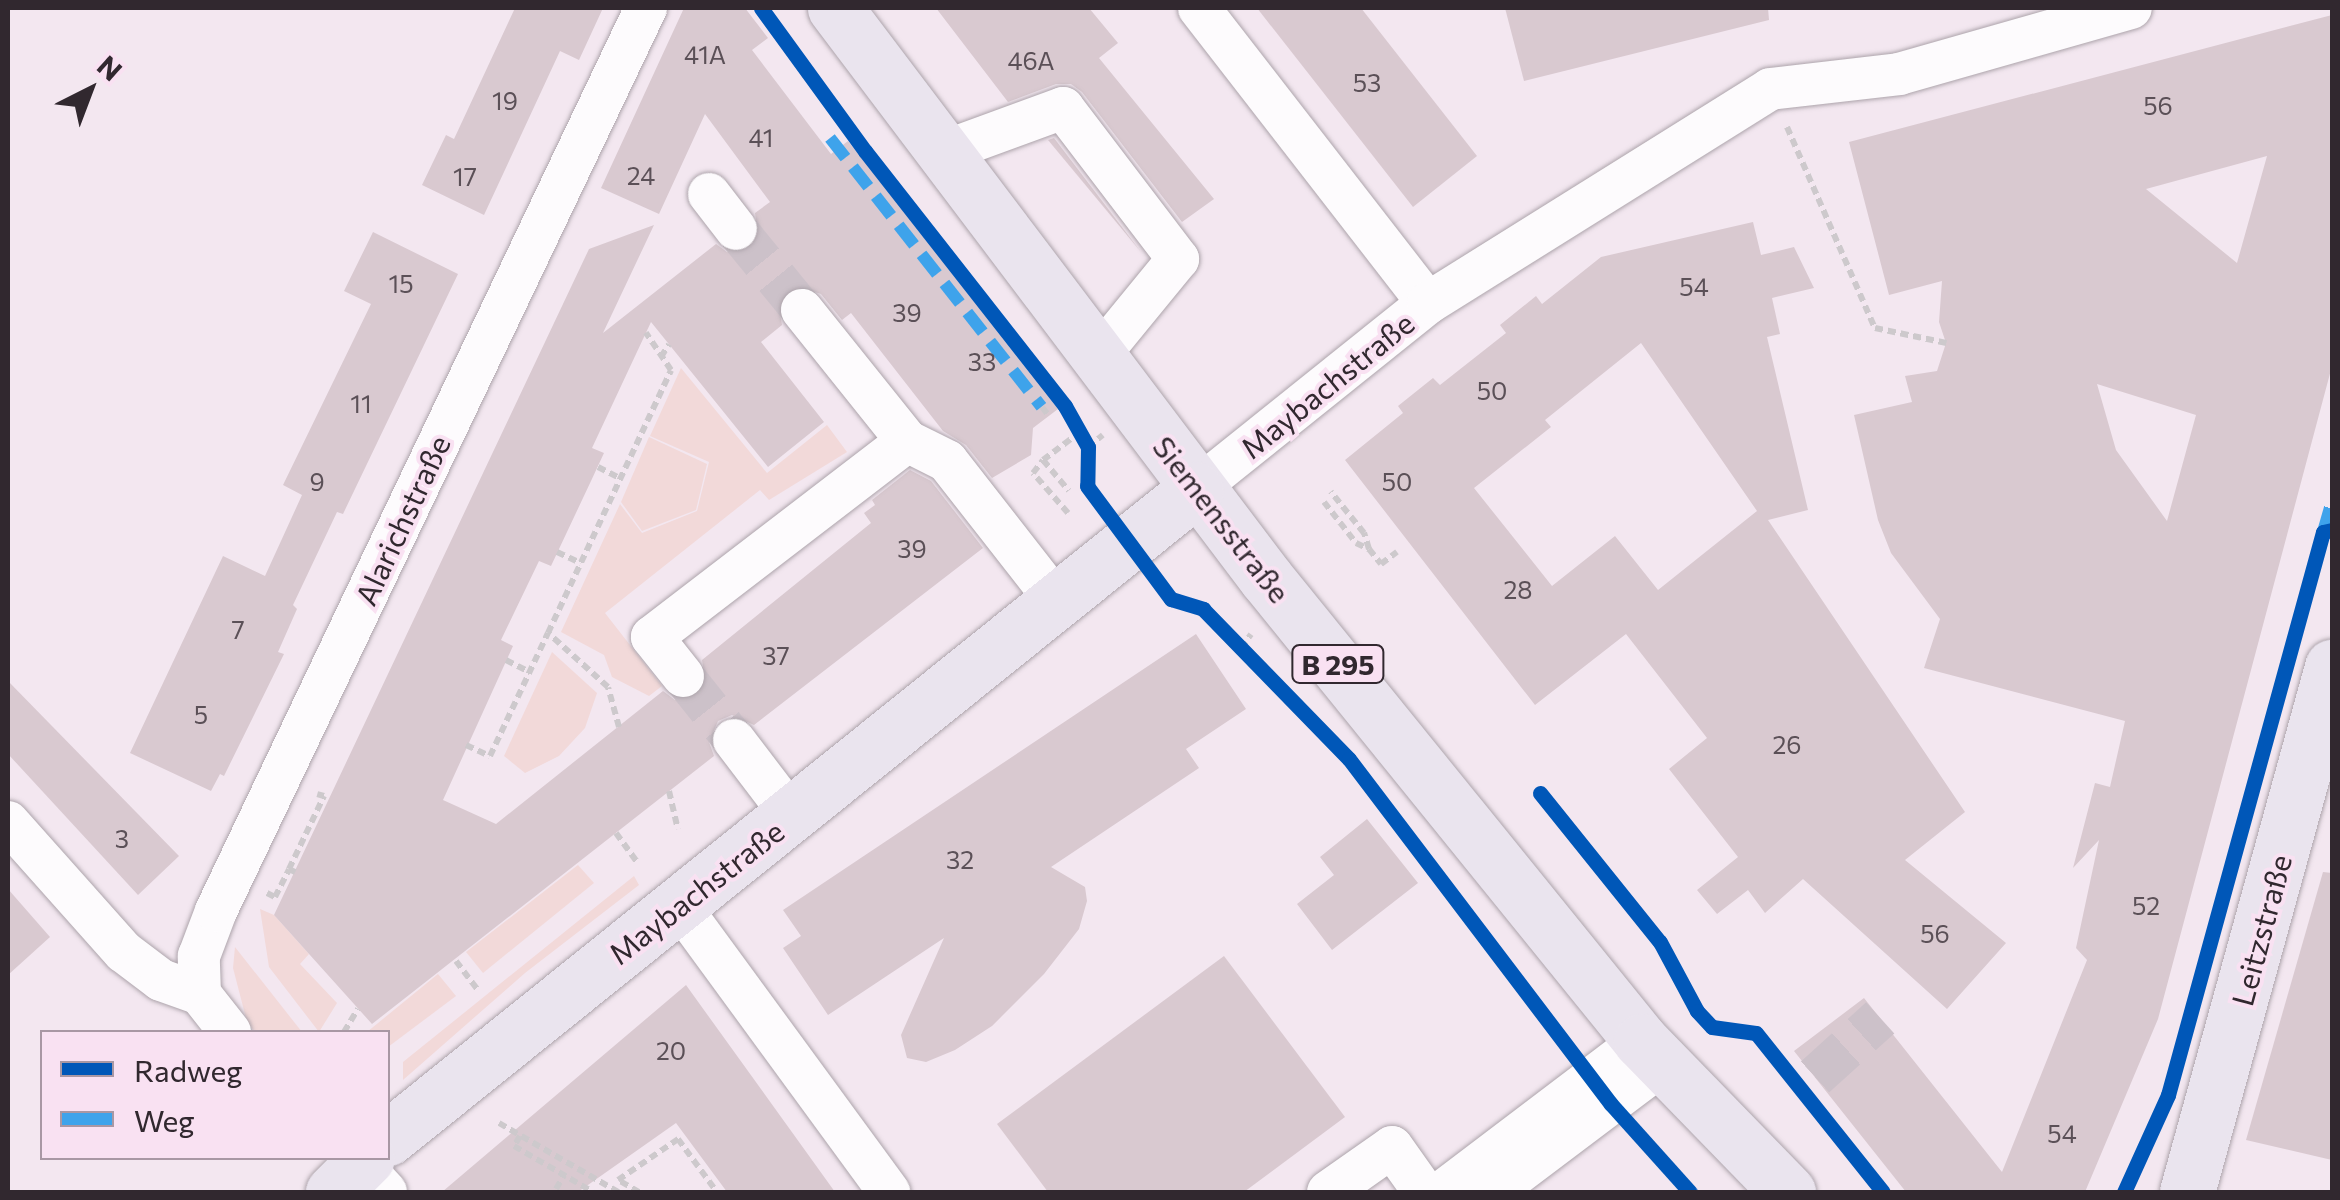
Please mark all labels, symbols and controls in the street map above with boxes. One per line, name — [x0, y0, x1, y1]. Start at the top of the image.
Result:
house number: 41A — [684, 39, 726, 69]
north arrow — [40, 40, 140, 140]
house number: 46A — [1008, 45, 1054, 75]
text: N — [91, 48, 129, 87]
house number: 53 — [1353, 67, 1381, 97]
house number: 19 — [492, 85, 518, 115]
house number: 56 — [2143, 90, 2173, 120]
house number: 41 — [749, 122, 773, 152]
house number: 24 — [627, 160, 655, 190]
house number: 17 — [453, 161, 477, 191]
house number: 15 — [388, 268, 414, 298]
house number: 54 — [1679, 271, 1709, 301]
house number: 39 — [892, 297, 922, 327]
street label: Maybachstraße — [1233, 304, 1421, 466]
house number: 33 — [968, 346, 996, 376]
house number: 50 — [1477, 375, 1507, 405]
house number: 11 — [350, 388, 372, 418]
street label: Alarichstraße — [347, 429, 457, 611]
street label: Siemensstraße — [1146, 429, 1298, 609]
house number: 9 — [309, 466, 325, 496]
house number: 50 — [1382, 466, 1412, 496]
house number: 39 — [897, 533, 927, 563]
house number: 28 — [1504, 574, 1532, 604]
house number: 7 — [231, 614, 245, 644]
house number: 37 — [762, 640, 790, 670]
road number: B 295 — [1290, 641, 1386, 687]
house number: 5 — [194, 699, 208, 729]
house number: 26 — [1773, 729, 1801, 759]
street label: Maybachstraße — [601, 813, 791, 971]
house number: 3 — [115, 823, 129, 853]
house number: 32 — [946, 844, 974, 874]
street label: Leitzstraße — [2224, 850, 2298, 1010]
house number: 52 — [2132, 890, 2160, 920]
house number: 56 — [1920, 918, 1950, 948]
legend — [40, 1030, 390, 1160]
house number: 20 — [656, 1035, 686, 1065]
text: Radweg — [134, 1051, 243, 1088]
text: Weg — [134, 1101, 195, 1138]
house number: 54 — [2047, 1118, 2077, 1148]

